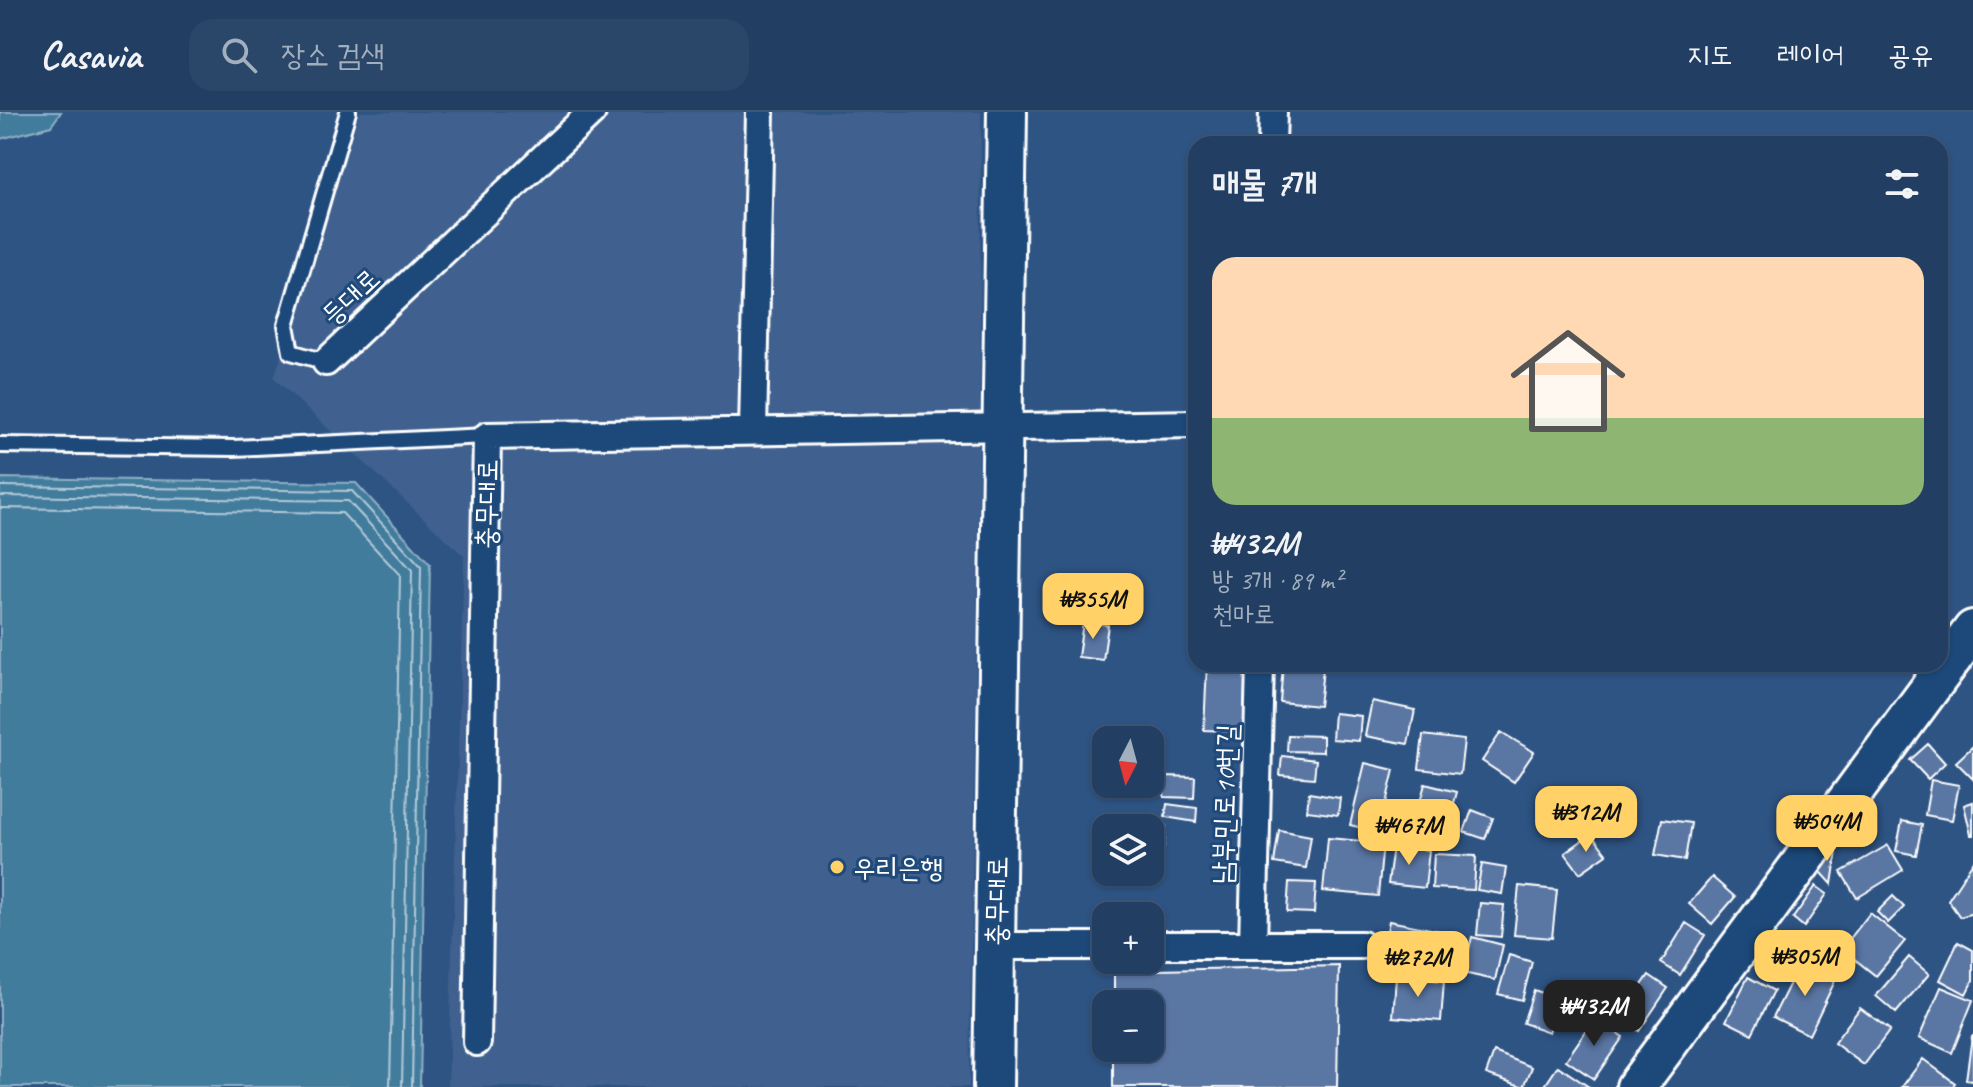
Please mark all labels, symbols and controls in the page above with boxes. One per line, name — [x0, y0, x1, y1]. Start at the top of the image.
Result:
search box — [189, 19, 749, 91]
text: Casavia — [40, 32, 141, 79]
icon: search — [217, 33, 261, 77]
text: 장소 검색 — [281, 36, 385, 74]
text: 지도 — [1687, 37, 1732, 72]
text: 레이어 — [1776, 37, 1844, 72]
text: 공유 — [1888, 37, 1933, 72]
text: 매물 7개 — [1212, 162, 1317, 205]
icon: filters — [1880, 162, 1924, 206]
street label: 등대로 — [314, 261, 387, 332]
icon: home — [1496, 309, 1640, 453]
street label: 충무대로 — [468, 459, 505, 549]
text: ₩432M — [1212, 521, 1298, 564]
text: 방 3개 · 89 m² — [1212, 564, 1342, 597]
pin: ₩355M — [1037, 573, 1149, 641]
text: ₩355M — [1061, 582, 1125, 615]
text: 천마로 — [1212, 598, 1275, 631]
street label: 남부민로10번길 — [1204, 723, 1245, 885]
north arrow — [1092, 726, 1164, 798]
map controls — [1092, 726, 1164, 1062]
pin: ₩312M — [1530, 786, 1642, 854]
text: ₩312M — [1553, 795, 1619, 828]
pin: ₩504M — [1771, 795, 1883, 863]
pin: ₩467M — [1353, 799, 1465, 867]
text: ₩504M — [1794, 804, 1860, 837]
text: ₩467M — [1376, 808, 1442, 841]
button: layers — [1092, 814, 1164, 886]
place label: 우리은행 — [853, 850, 943, 885]
street label: 충무대로 — [978, 856, 1015, 946]
marker: 우리은행 — [828, 858, 846, 876]
button: + — [1092, 902, 1164, 974]
pin: ₩305M — [1749, 930, 1861, 998]
pin: ₩272M — [1362, 931, 1474, 999]
text: ₩305M — [1772, 939, 1838, 972]
text: ₩272M — [1385, 940, 1451, 973]
pin: ₩432M — [1538, 980, 1650, 1048]
text: ₩432M — [1561, 989, 1627, 1022]
button: − — [1092, 990, 1164, 1062]

